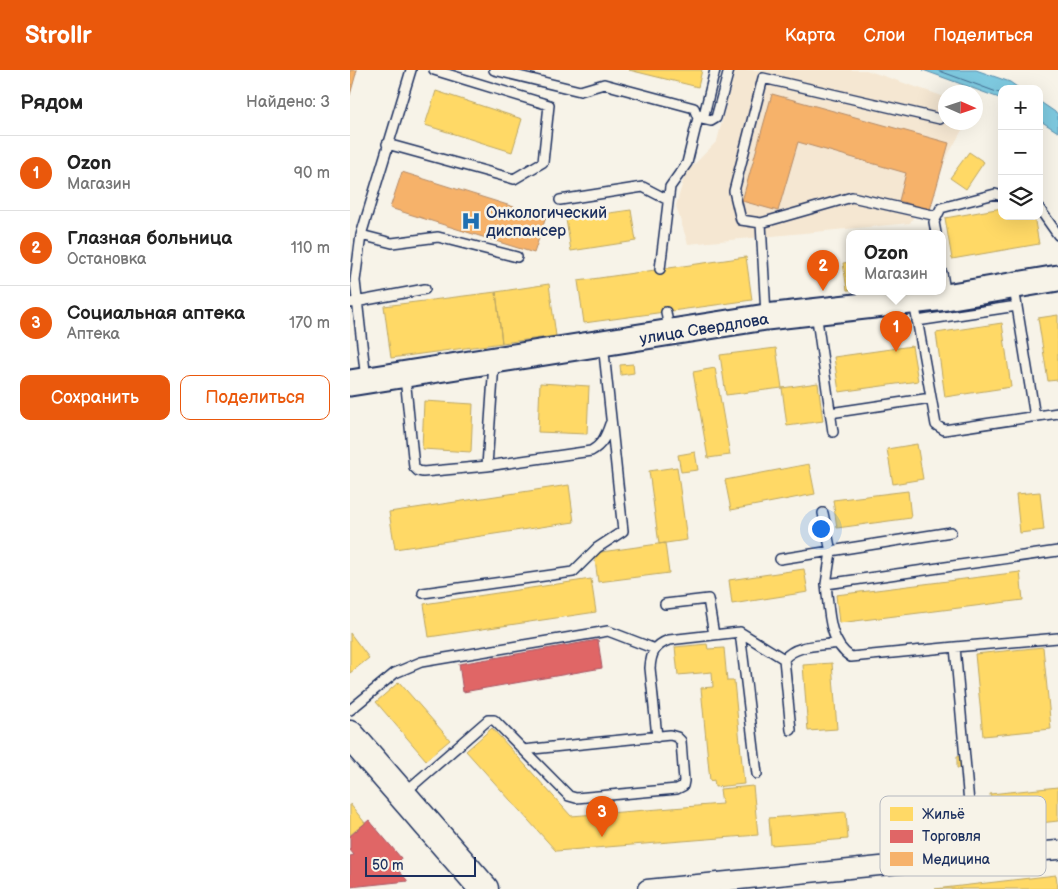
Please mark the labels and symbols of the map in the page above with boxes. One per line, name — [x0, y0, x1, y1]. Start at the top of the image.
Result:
north arrow — [938, 85, 983, 130]
place label: Онкологический диспансер — [486, 204, 607, 241]
hospital icon: Онкологический диспансер — [460, 210, 482, 232]
pin: 2 — [807, 250, 839, 291]
street label: улица Свердлова — [638, 310, 771, 349]
pin: 1 — [880, 311, 912, 352]
your location — [808, 516, 834, 542]
pin: 3 — [586, 796, 618, 837]
legend — [880, 796, 1046, 876]
text: Жильё — [922, 806, 965, 823]
text: Торговля — [922, 828, 981, 845]
text: Медицина — [922, 851, 991, 868]
scale bar — [365, 854, 476, 877]

